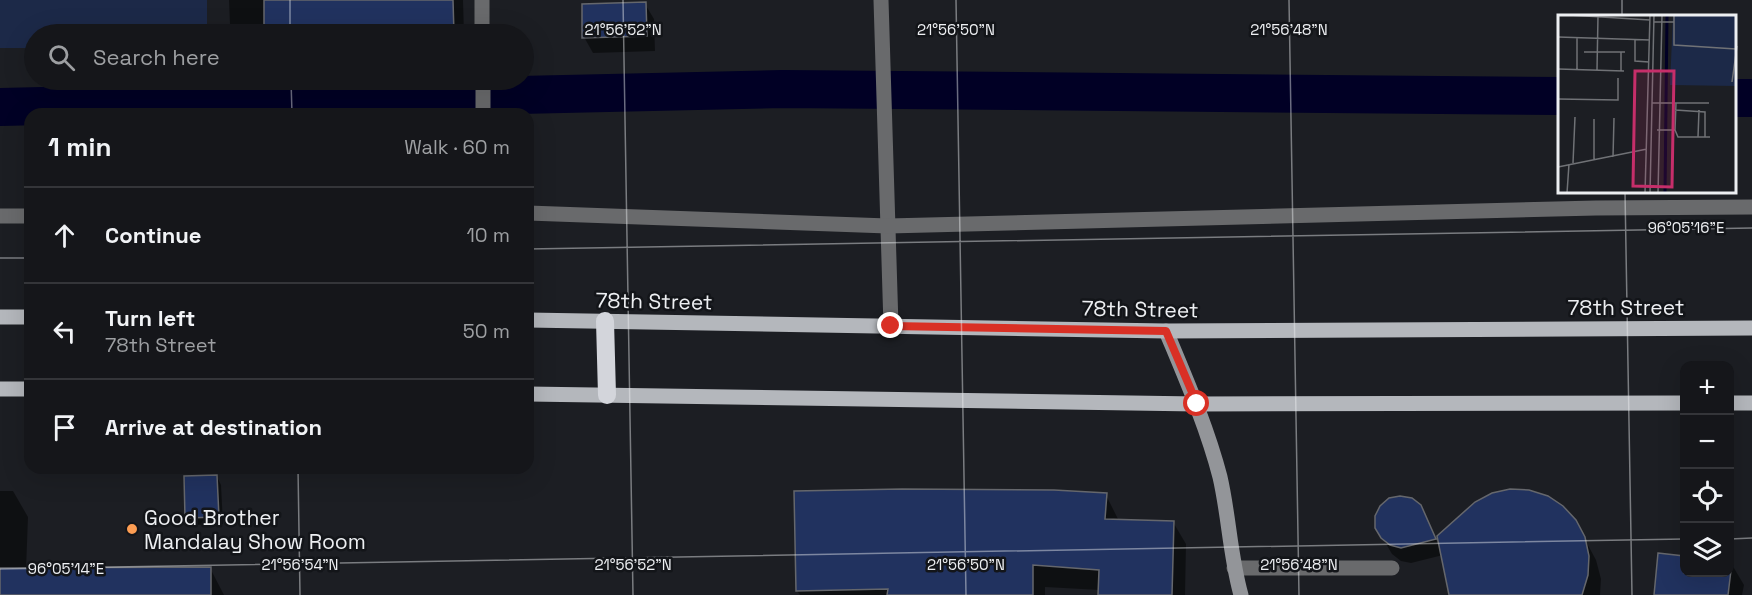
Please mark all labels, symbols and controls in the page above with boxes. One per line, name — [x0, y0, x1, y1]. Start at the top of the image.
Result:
inset map — [1558, 15, 1737, 194]
text: 21°56'52"N — [584, 20, 662, 39]
text: 21°56'50"N — [917, 20, 995, 39]
text: 21°56'48"N — [1250, 20, 1328, 39]
search box — [24, 24, 534, 90]
icon: search — [45, 41, 78, 74]
text: Search here — [93, 43, 220, 71]
text: 1 min — [48, 130, 112, 164]
text: Walk · 60 m — [404, 134, 510, 160]
text: 96°05'16"E — [1648, 218, 1724, 237]
icon: ahead — [48, 219, 81, 252]
text: Continue — [105, 221, 201, 249]
text: 10 m — [466, 222, 510, 248]
street label: 78th Street — [595, 286, 713, 316]
street label: 78th Street — [1081, 294, 1199, 324]
street label: 78th Street — [1568, 294, 1684, 321]
text: Turn left — [105, 304, 195, 332]
route end — [877, 312, 903, 338]
icon: left — [48, 315, 81, 348]
text: 50 m — [463, 318, 510, 344]
text: 78th Street — [105, 332, 216, 358]
map controls — [1680, 361, 1734, 577]
button: + — [1680, 361, 1734, 415]
route start — [1183, 390, 1209, 416]
icon: arrive — [48, 411, 81, 444]
text: Arrive at destination — [105, 413, 322, 441]
button: − — [1680, 415, 1734, 469]
button: locate — [1680, 469, 1734, 523]
place label: Good Brother Mandalay Show Room — [144, 504, 366, 555]
marker: Good Brother Mandalay Show Room — [125, 522, 139, 536]
button: layers — [1680, 523, 1734, 577]
text: 21°56'54"N — [261, 555, 339, 574]
text: 21°56'52"N — [594, 555, 672, 574]
text: 21°56'50"N — [927, 555, 1005, 574]
text: 21°56'48"N — [1260, 555, 1338, 574]
text: 96°05'14"E — [28, 559, 104, 578]

